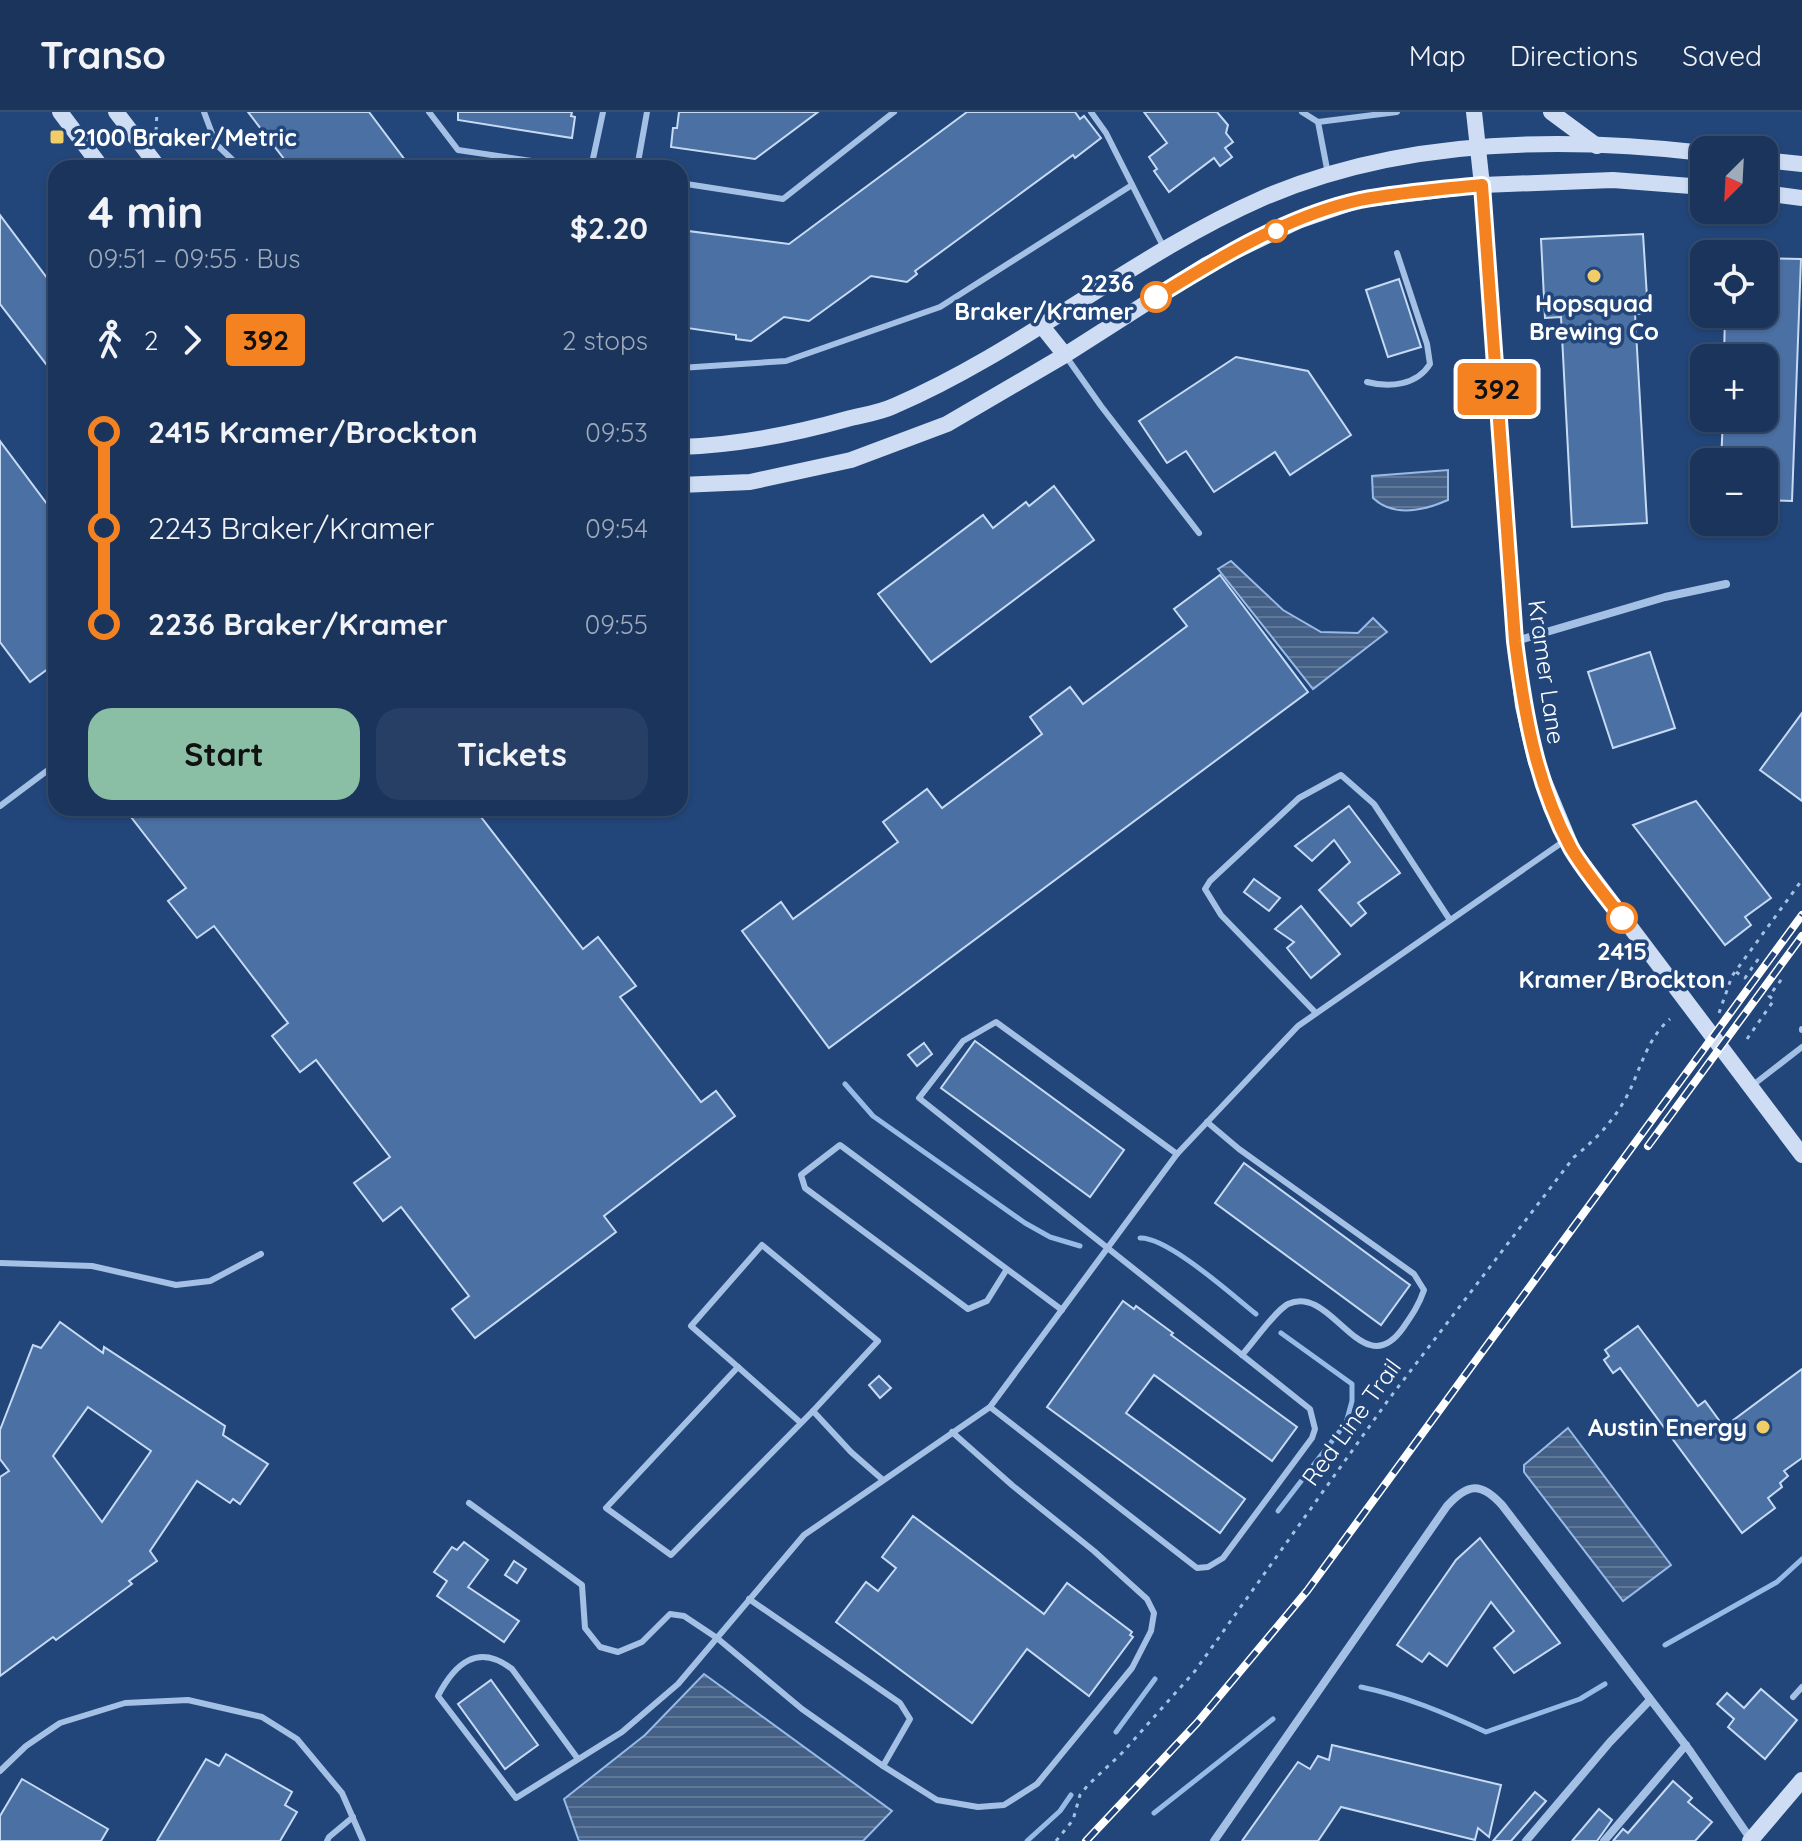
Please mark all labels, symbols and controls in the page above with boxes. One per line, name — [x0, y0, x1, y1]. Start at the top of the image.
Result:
text: Transo — [40, 31, 166, 79]
text: Map — [1409, 38, 1466, 73]
text: Directions — [1510, 38, 1638, 73]
text: Saved — [1682, 38, 1762, 73]
place label: 2100 Braker/Metric — [73, 122, 297, 152]
marker: 2100 Braker/Metric — [48, 128, 66, 146]
north arrow — [1690, 136, 1778, 224]
map controls — [1690, 136, 1778, 536]
text: 4 min — [88, 184, 203, 239]
text: $2.20 — [570, 209, 648, 247]
unlabelled marker — [1265, 220, 1287, 242]
button: locate — [1690, 240, 1778, 328]
text: 09:51 – 09:55 · Bus — [88, 242, 300, 275]
marker: Hopsquad Brewing Co — [1585, 267, 1603, 285]
place label: 2236 Braker/Kramer — [954, 268, 1134, 326]
marker: 2236 Braker/Kramer — [1141, 282, 1171, 312]
place label: Hopsquad Brewing Co — [1529, 288, 1659, 346]
icon: walk — [88, 318, 132, 362]
icon: forward — [170, 318, 214, 362]
text: 392 — [242, 322, 289, 357]
text: 2 — [144, 324, 158, 357]
text: 2 stops — [562, 324, 648, 357]
button: + — [1690, 344, 1778, 432]
line badge: 392 — [1451, 363, 1543, 415]
text: 392 — [1474, 371, 1520, 406]
text: 2415 Kramer/Brockton — [148, 413, 478, 451]
text: 09:53 — [585, 416, 648, 449]
button: − — [1690, 448, 1778, 536]
text: 2243 Braker/Kramer — [148, 509, 434, 547]
text: 09:54 — [585, 512, 648, 545]
street label: Kramer Lane — [1522, 598, 1572, 746]
text: 2236 Braker/Kramer — [148, 605, 448, 643]
text: 09:55 — [585, 608, 648, 641]
button: Start — [88, 708, 360, 800]
button: Tickets — [376, 708, 648, 800]
marker: 2415 Kramer/Brockton — [1607, 903, 1637, 933]
place label: 2415 Kramer/Brockton — [1519, 936, 1725, 994]
street label: Red Line Trail — [1295, 1353, 1407, 1491]
place label: Austin Energy — [1588, 1412, 1747, 1442]
marker: Austin Energy — [1754, 1418, 1772, 1436]

